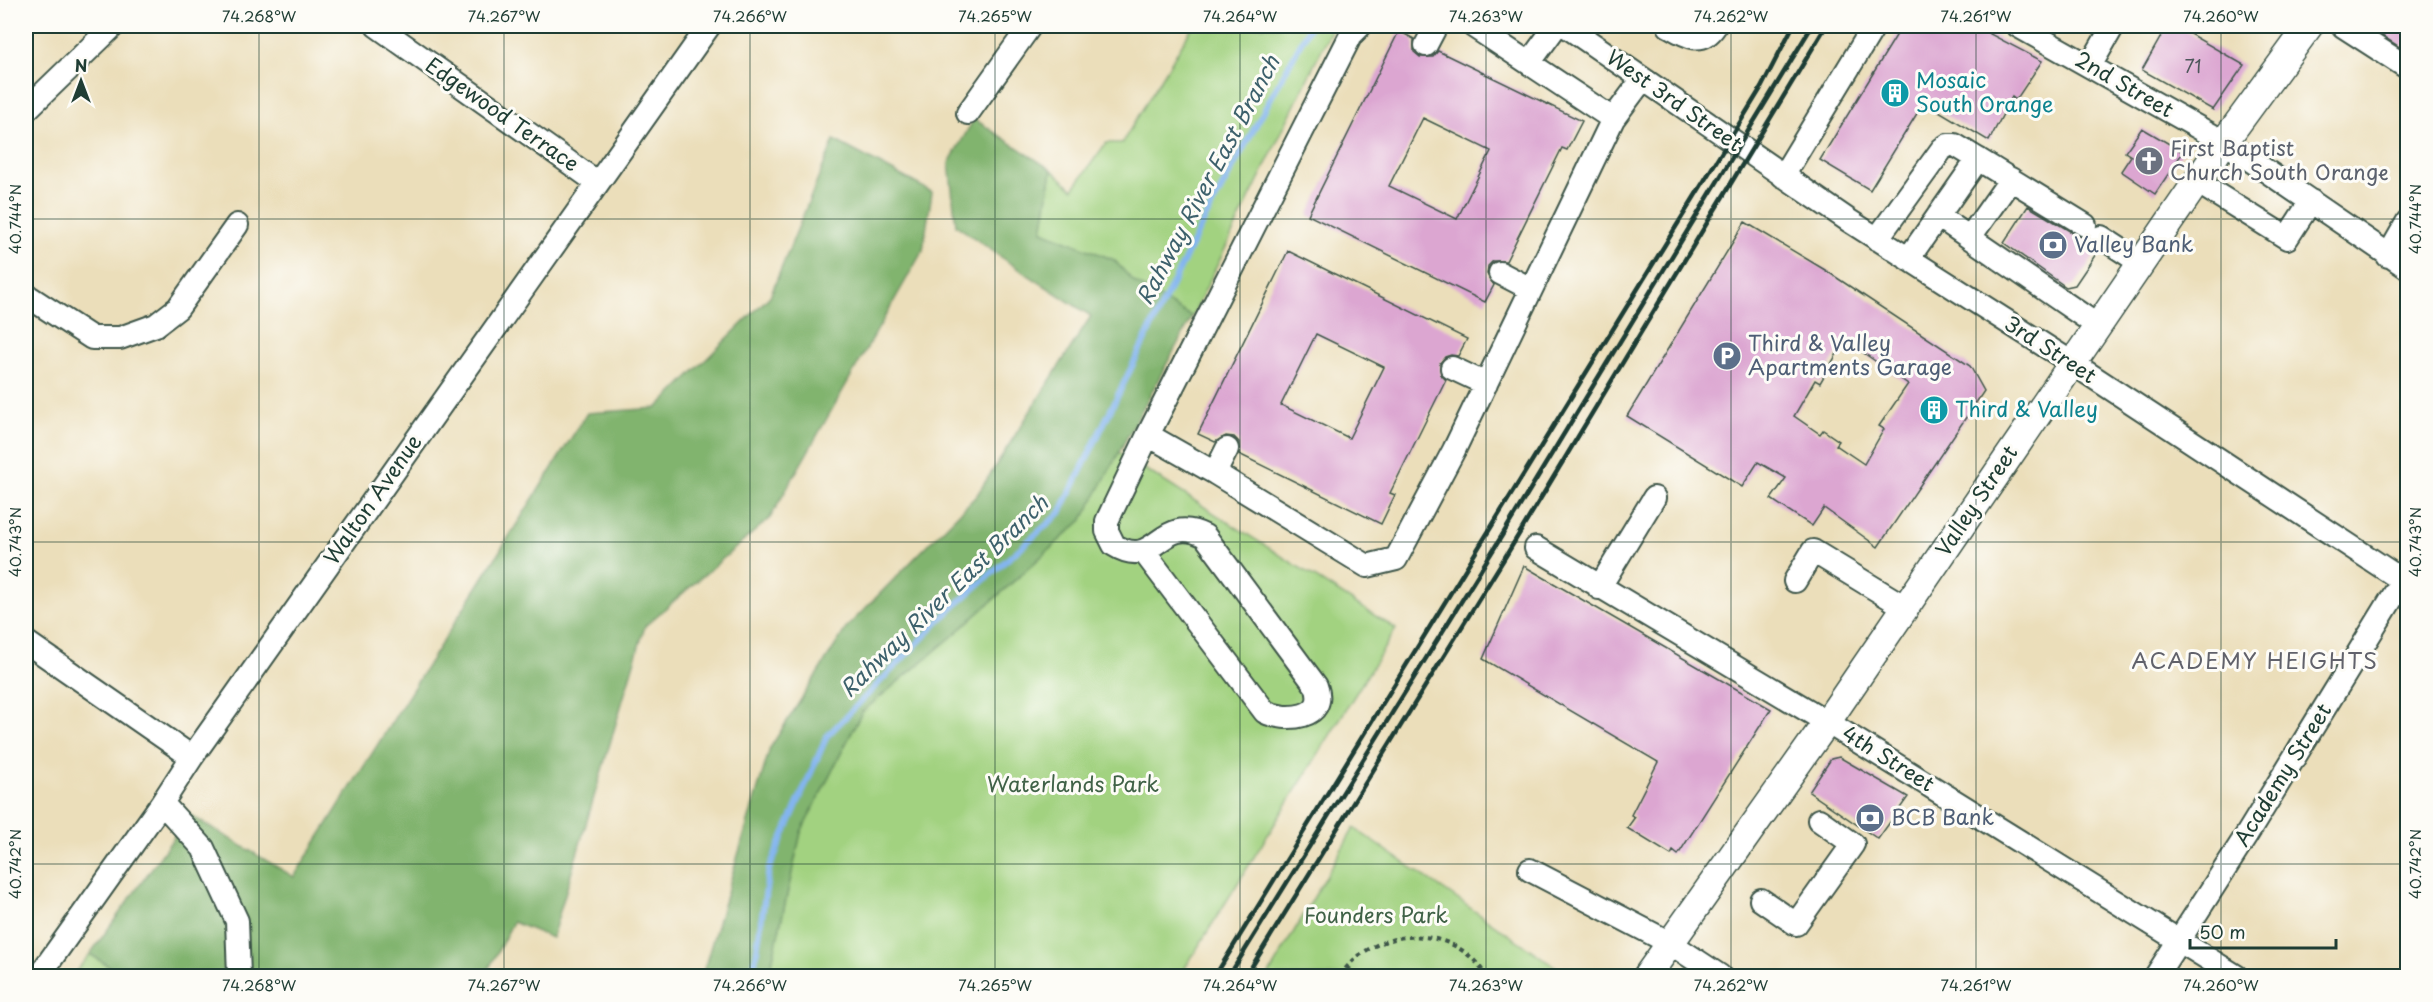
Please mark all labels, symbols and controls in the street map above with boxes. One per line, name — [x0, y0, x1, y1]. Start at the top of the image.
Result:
text: 74.268°W — [222, 4, 297, 27]
text: 74.267°W — [468, 4, 541, 27]
text: 74.266°W — [713, 4, 788, 27]
text: 74.265°W — [958, 4, 1032, 27]
text: 74.264°W — [1203, 4, 1278, 27]
text: 74.263°W — [1449, 4, 1524, 27]
text: 74.262°W — [1694, 4, 1769, 27]
text: 74.261°W — [1941, 4, 2012, 27]
text: 74.260°W — [2183, 4, 2259, 27]
street label: West 3rd Street — [1601, 40, 1750, 158]
street label: 2nd Street — [2070, 42, 2180, 124]
street label: Edgewood Terrace — [420, 48, 587, 178]
water label: Rahway River East Branch — [1127, 48, 1287, 310]
north arrow — [51, 51, 111, 111]
house number: 71 — [2185, 52, 2201, 79]
text: N — [75, 53, 87, 77]
place label: Mosaic South Orange — [1916, 63, 2053, 119]
building icon: Mosaic South Orange — [1879, 77, 1911, 109]
place label: First Baptist Church South Orange — [2170, 131, 2389, 187]
church icon: First Baptist Church South Orange — [2133, 145, 2165, 177]
text: 40.744°N — [3, 184, 26, 254]
text: 40.744°N — [2403, 184, 2426, 254]
place label: Valley Bank — [2074, 227, 2194, 259]
bank icon: Valley Bank — [2037, 229, 2069, 261]
street label: 3rd Street — [1999, 306, 2104, 390]
place label: Third & Valley Apartments Garage — [1748, 326, 1952, 382]
parking icon: Third & Valley Apartments Garage — [1711, 340, 1743, 372]
place label: Third & Valley — [1955, 392, 2098, 424]
building icon: Third & Valley — [1918, 394, 1950, 426]
street label: Walton Avenue — [314, 427, 428, 571]
street label: Valley Street — [1926, 438, 2024, 562]
water label: Rahway River East Branch — [831, 486, 1055, 703]
text: 40.743°N — [3, 507, 26, 577]
text: 40.743°N — [2403, 507, 2426, 577]
district label: ACADEMY HEIGHTS — [2132, 643, 2378, 676]
street label: Academy Street — [2224, 696, 2338, 852]
street label: 4th Street — [1837, 716, 1942, 798]
park label: Waterlands Park — [987, 767, 1159, 799]
place label: BCB Bank — [1891, 800, 1994, 832]
bank icon: BCB Bank — [1854, 802, 1886, 834]
text: 40.742°N — [3, 829, 26, 899]
text: 40.742°N — [2403, 829, 2426, 899]
park label: Founders Park — [1304, 898, 1448, 930]
scale bar — [2190, 912, 2336, 950]
text: 50 m — [2199, 918, 2246, 945]
text: 74.268°W — [222, 973, 297, 996]
text: 74.267°W — [468, 973, 541, 996]
text: 74.266°W — [713, 973, 788, 996]
text: 74.265°W — [958, 973, 1032, 996]
text: 74.264°W — [1203, 973, 1278, 996]
text: 74.263°W — [1449, 973, 1524, 996]
text: 74.262°W — [1694, 973, 1769, 996]
text: 74.261°W — [1941, 973, 2012, 996]
text: 74.260°W — [2183, 973, 2259, 996]

